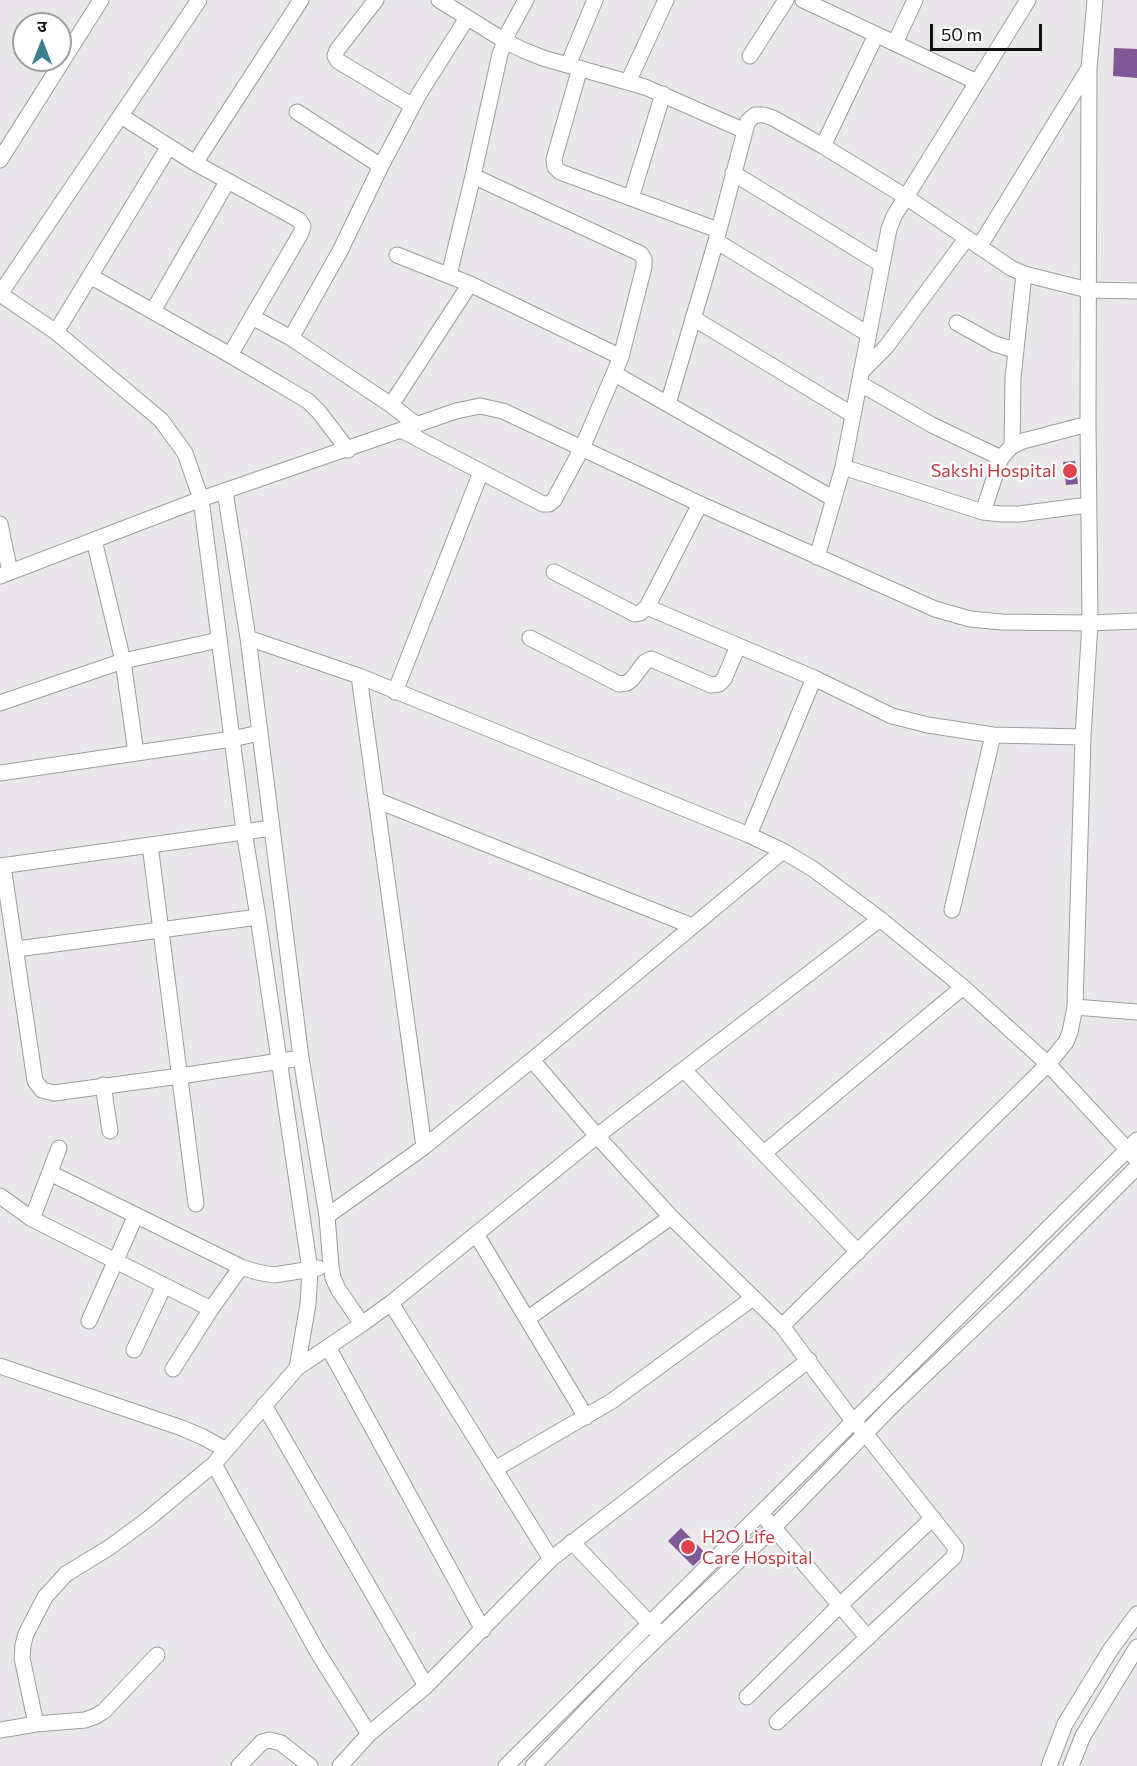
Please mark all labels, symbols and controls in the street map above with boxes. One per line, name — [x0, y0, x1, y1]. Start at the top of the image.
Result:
north arrow — [12, 12, 72, 72]
scale bar — [933, 12, 1046, 50]
text: उ — [37, 16, 47, 35]
text: 50 m — [941, 23, 982, 45]
place label: Sakshi Hospital — [931, 460, 1056, 482]
marker: Sakshi Hospital — [1061, 462, 1079, 480]
place label: H2O Life Care Hospital — [702, 1526, 812, 1568]
marker: H2O Life Care Hospital — [679, 1538, 697, 1556]

